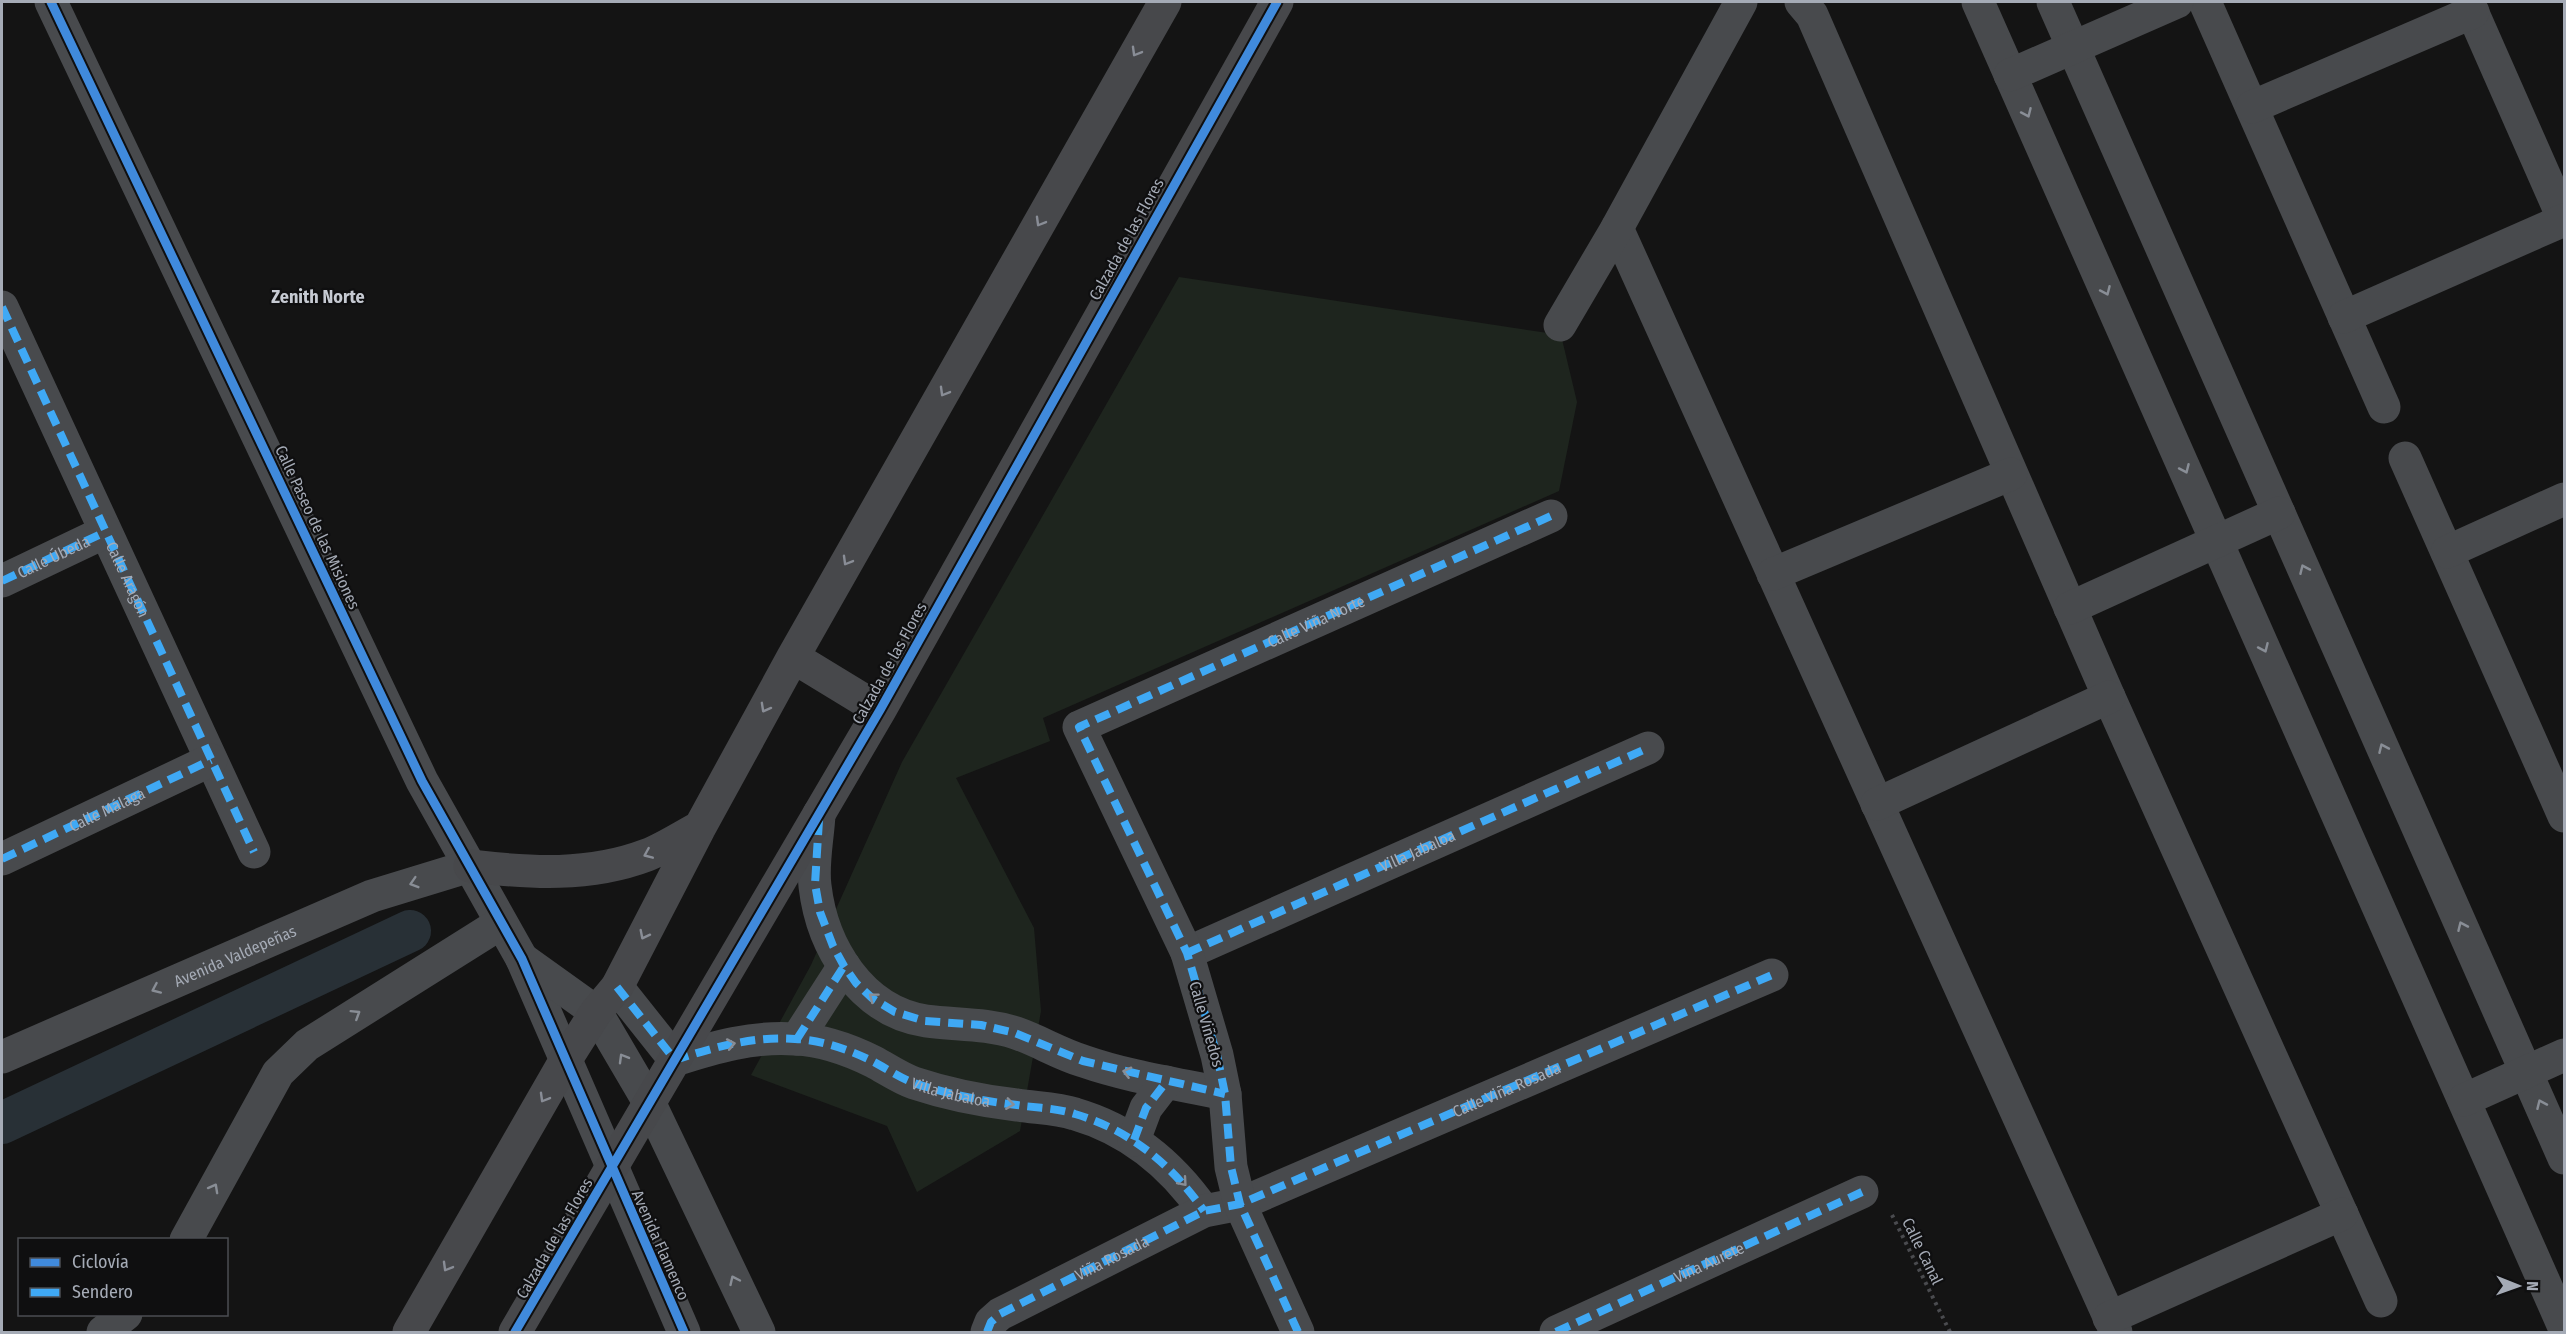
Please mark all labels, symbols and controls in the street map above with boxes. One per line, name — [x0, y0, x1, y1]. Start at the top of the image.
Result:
one-way arrow — [1132, 46, 1143, 57]
one-way arrow — [2020, 106, 2032, 117]
street label: Calzada de las Flores — [1085, 175, 1168, 303]
one-way arrow — [1036, 216, 1047, 226]
one-way arrow — [2099, 285, 2111, 296]
district label: Zenith Norte — [271, 286, 365, 308]
one-way arrow — [939, 385, 951, 396]
street label: Calle Paseo de las Misiones — [271, 442, 364, 612]
one-way arrow — [2178, 463, 2190, 474]
street label: Calle Úbeda — [14, 532, 93, 582]
street label: Calle Aragón — [102, 539, 153, 620]
one-way arrow — [843, 555, 855, 565]
one-way arrow — [2299, 565, 2311, 576]
street label: Calle Viña Norte — [1265, 591, 1368, 652]
street label: Calzada de las Flores — [848, 599, 931, 727]
one-way arrow — [2257, 641, 2269, 652]
one-way arrow — [761, 702, 772, 713]
one-way arrow — [2378, 743, 2390, 754]
street label: Calle Málaga — [66, 784, 148, 836]
street label: Villa Jabaloa — [1377, 826, 1458, 876]
one-way arrow — [643, 846, 654, 858]
one-way arrow — [409, 876, 420, 888]
street label: Avenida Valdepeñas — [171, 921, 299, 991]
one-way arrow — [2457, 921, 2469, 932]
one-way arrow — [640, 928, 651, 939]
street label: Calle Viñedos — [1185, 979, 1228, 1069]
one-way arrow — [151, 982, 162, 994]
one-way arrow — [868, 994, 879, 1005]
one-way arrow — [350, 1010, 360, 1022]
one-way arrow — [726, 1038, 736, 1051]
one-way arrow — [619, 1054, 630, 1064]
street label: Calle Viña Rosada — [1450, 1058, 1564, 1121]
one-way arrow — [1122, 1067, 1132, 1080]
street label: Villa Jabaloa — [909, 1074, 992, 1111]
one-way arrow — [540, 1092, 551, 1102]
one-way arrow — [1006, 1098, 1015, 1110]
one-way arrow — [2536, 1100, 2548, 1111]
street label: Calzada de las Flores — [512, 1174, 597, 1302]
one-way arrow — [1175, 1175, 1186, 1186]
one-way arrow — [207, 1184, 218, 1194]
street label: Avenida Flamenco — [628, 1187, 693, 1303]
street label: Calle Canal — [1898, 1215, 1947, 1288]
street label: Viña Rosada — [1072, 1231, 1152, 1285]
legend — [18, 1238, 228, 1316]
street label: Viña Aurete — [1671, 1238, 1747, 1287]
text: Ciclovía — [72, 1251, 129, 1273]
north arrow — [2488, 1256, 2548, 1316]
one-way arrow — [443, 1261, 454, 1271]
one-way arrow — [729, 1275, 741, 1286]
text: Sendero — [72, 1281, 133, 1303]
text: N — [2523, 1281, 2542, 1291]

